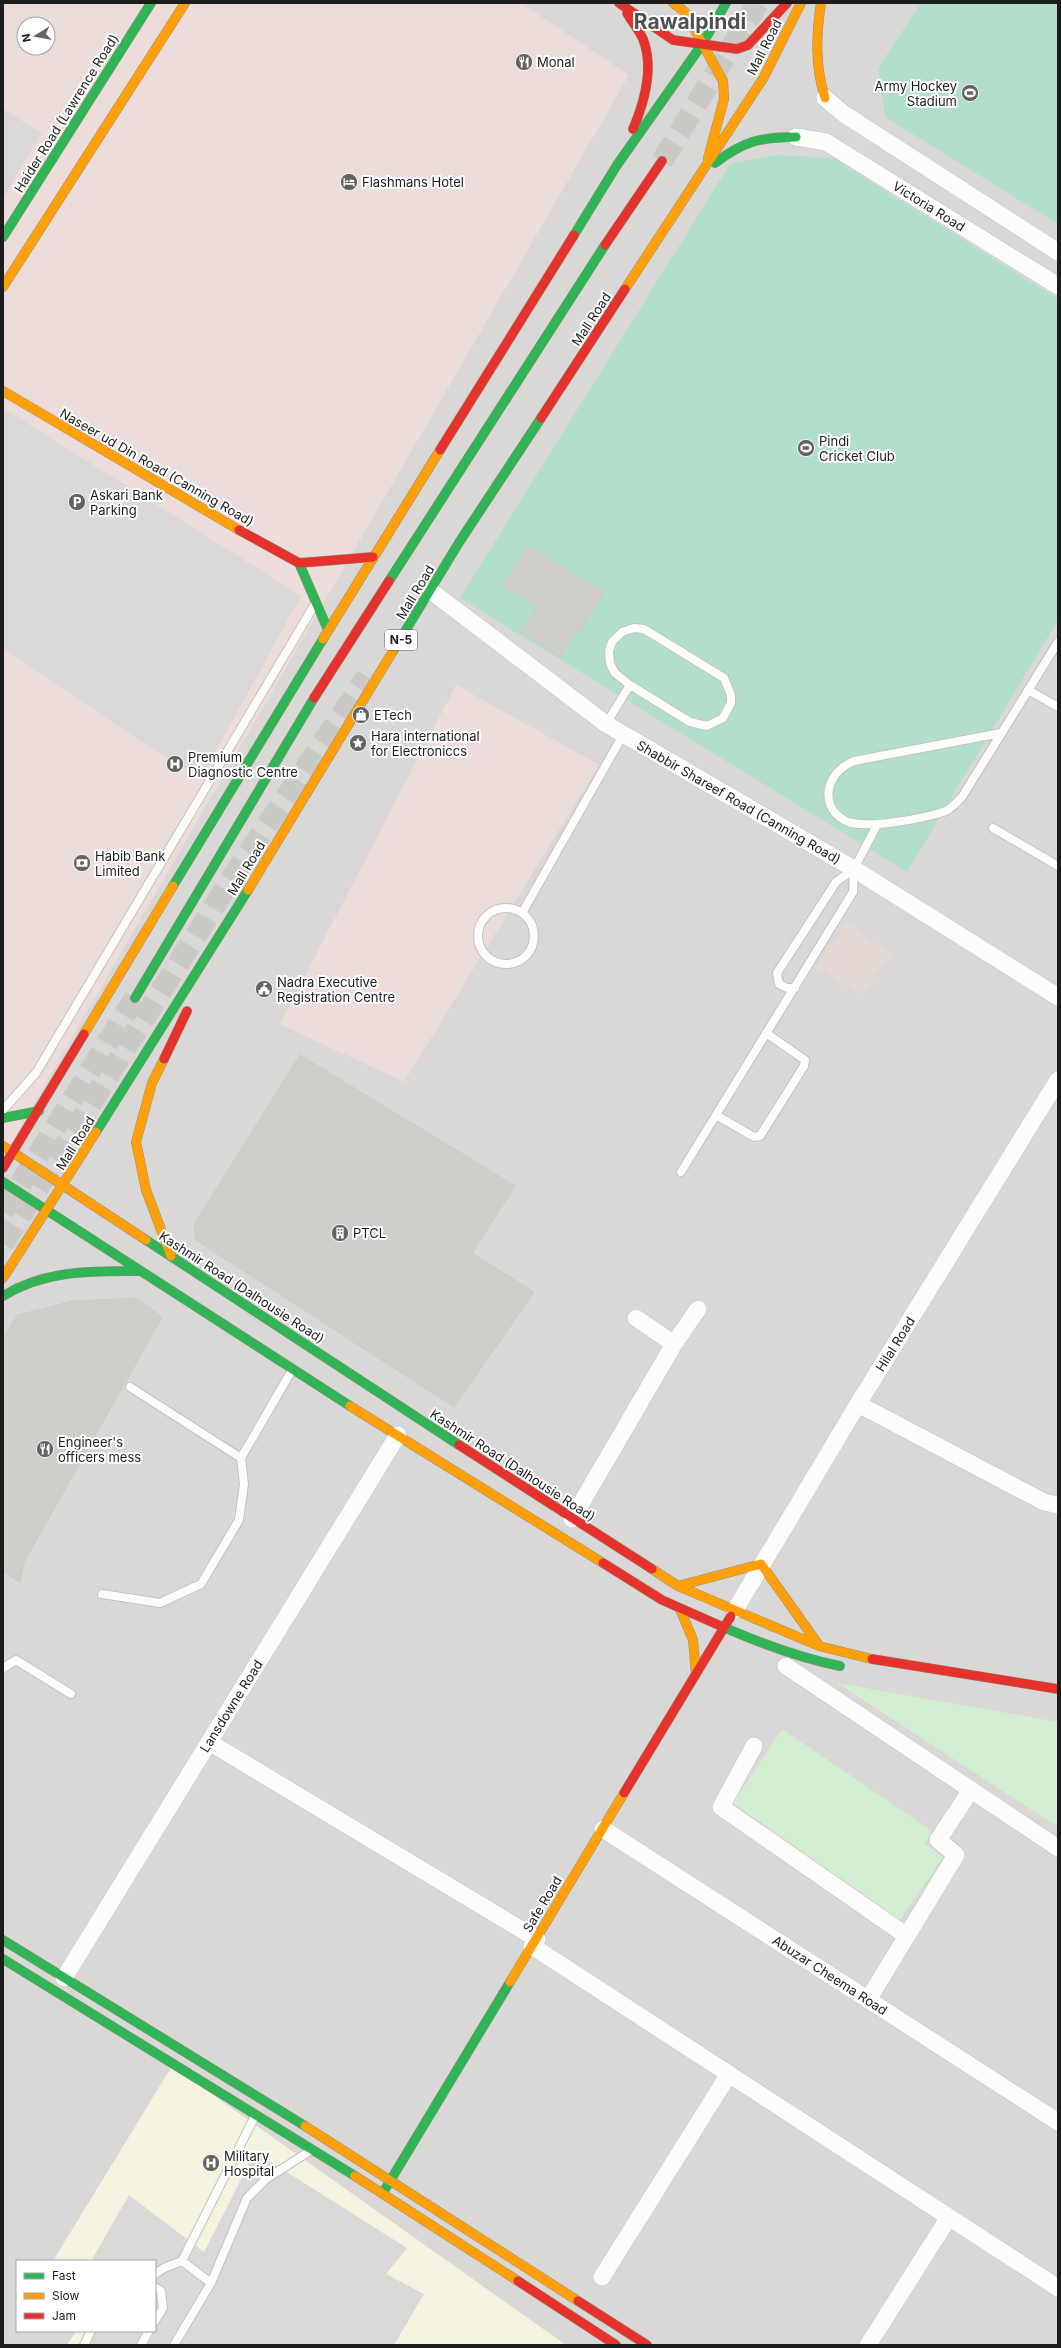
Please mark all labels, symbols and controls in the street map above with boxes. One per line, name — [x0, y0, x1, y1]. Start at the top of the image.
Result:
district label: Rawalpindi — [634, 9, 746, 34]
north arrow — [16, 16, 56, 56]
street label: Mall Road — [743, 16, 785, 78]
street label: Haider Road (Lawrence Road) — [10, 31, 122, 195]
text: N — [19, 32, 34, 43]
restaurant icon: Monal — [514, 52, 534, 72]
place label: Monal — [537, 54, 575, 70]
place label: Army Hockey Stadium — [874, 78, 957, 109]
sports icon: Army Hockey Stadium — [960, 83, 980, 103]
hotel icon: Flashmans Hotel — [339, 172, 359, 192]
place label: Flashmans Hotel — [362, 174, 464, 190]
street label: Victoria Road — [890, 177, 968, 235]
street label: Mall Road — [568, 289, 614, 349]
street label: Naseer ud Din Road (Canning Road) — [57, 405, 257, 529]
place label: Pindi Cricket Club — [819, 433, 895, 464]
sports icon: Pindi Cricket Club — [796, 438, 816, 458]
place label: Askari Bank Parking — [90, 487, 163, 518]
parking icon: Askari Bank Parking — [67, 492, 87, 512]
street label: Mall Road — [393, 562, 437, 622]
road number: N-5 — [385, 630, 417, 650]
shop icon: ETech — [351, 705, 371, 725]
place label: ETech — [374, 707, 412, 723]
place label: Hara international for Electroniccs — [371, 728, 480, 759]
place icon: Hara international for Electroniccs — [348, 733, 368, 753]
street label: Shabbir Shareef Road (Canning Road) — [634, 737, 844, 867]
place label: Premium Diagnostic Centre — [188, 749, 298, 780]
hospital icon: Premium Diagnostic Centre — [165, 754, 185, 774]
street label: Mall Road — [224, 838, 268, 898]
place label: Habib Bank Limited — [95, 848, 165, 879]
bank icon: Habib Bank Limited — [72, 853, 92, 873]
place label: Nadra Executive Registration Centre — [277, 974, 395, 1005]
public building icon: Nadra Executive Registration Centre — [254, 979, 274, 999]
street label: Mall Road — [52, 1113, 98, 1173]
building icon: PTCL — [330, 1223, 350, 1243]
place label: PTCL — [353, 1225, 386, 1241]
street label: Kashmir Road (Dalhousie Road) — [156, 1228, 328, 1346]
street label: Hilal Road — [872, 1314, 918, 1374]
street label: Kashmir Road (Dalhousie Road) — [427, 1406, 599, 1524]
place label: Engineer's officers mess — [58, 1434, 141, 1465]
restaurant icon: Engineer's officers mess — [35, 1439, 55, 1459]
street label: Lansdowne Road — [196, 1657, 266, 1755]
street label: Safe Road — [519, 1873, 565, 1935]
street label: Abuzar Cheema Road — [770, 1932, 890, 2018]
place label: Military Hospital — [224, 2148, 274, 2179]
hospital icon: Military Hospital — [201, 2153, 221, 2173]
legend — [16, 2260, 156, 2332]
text: Fast — [52, 2268, 76, 2283]
text: Slow — [52, 2288, 80, 2303]
text: Jam — [52, 2308, 76, 2323]

